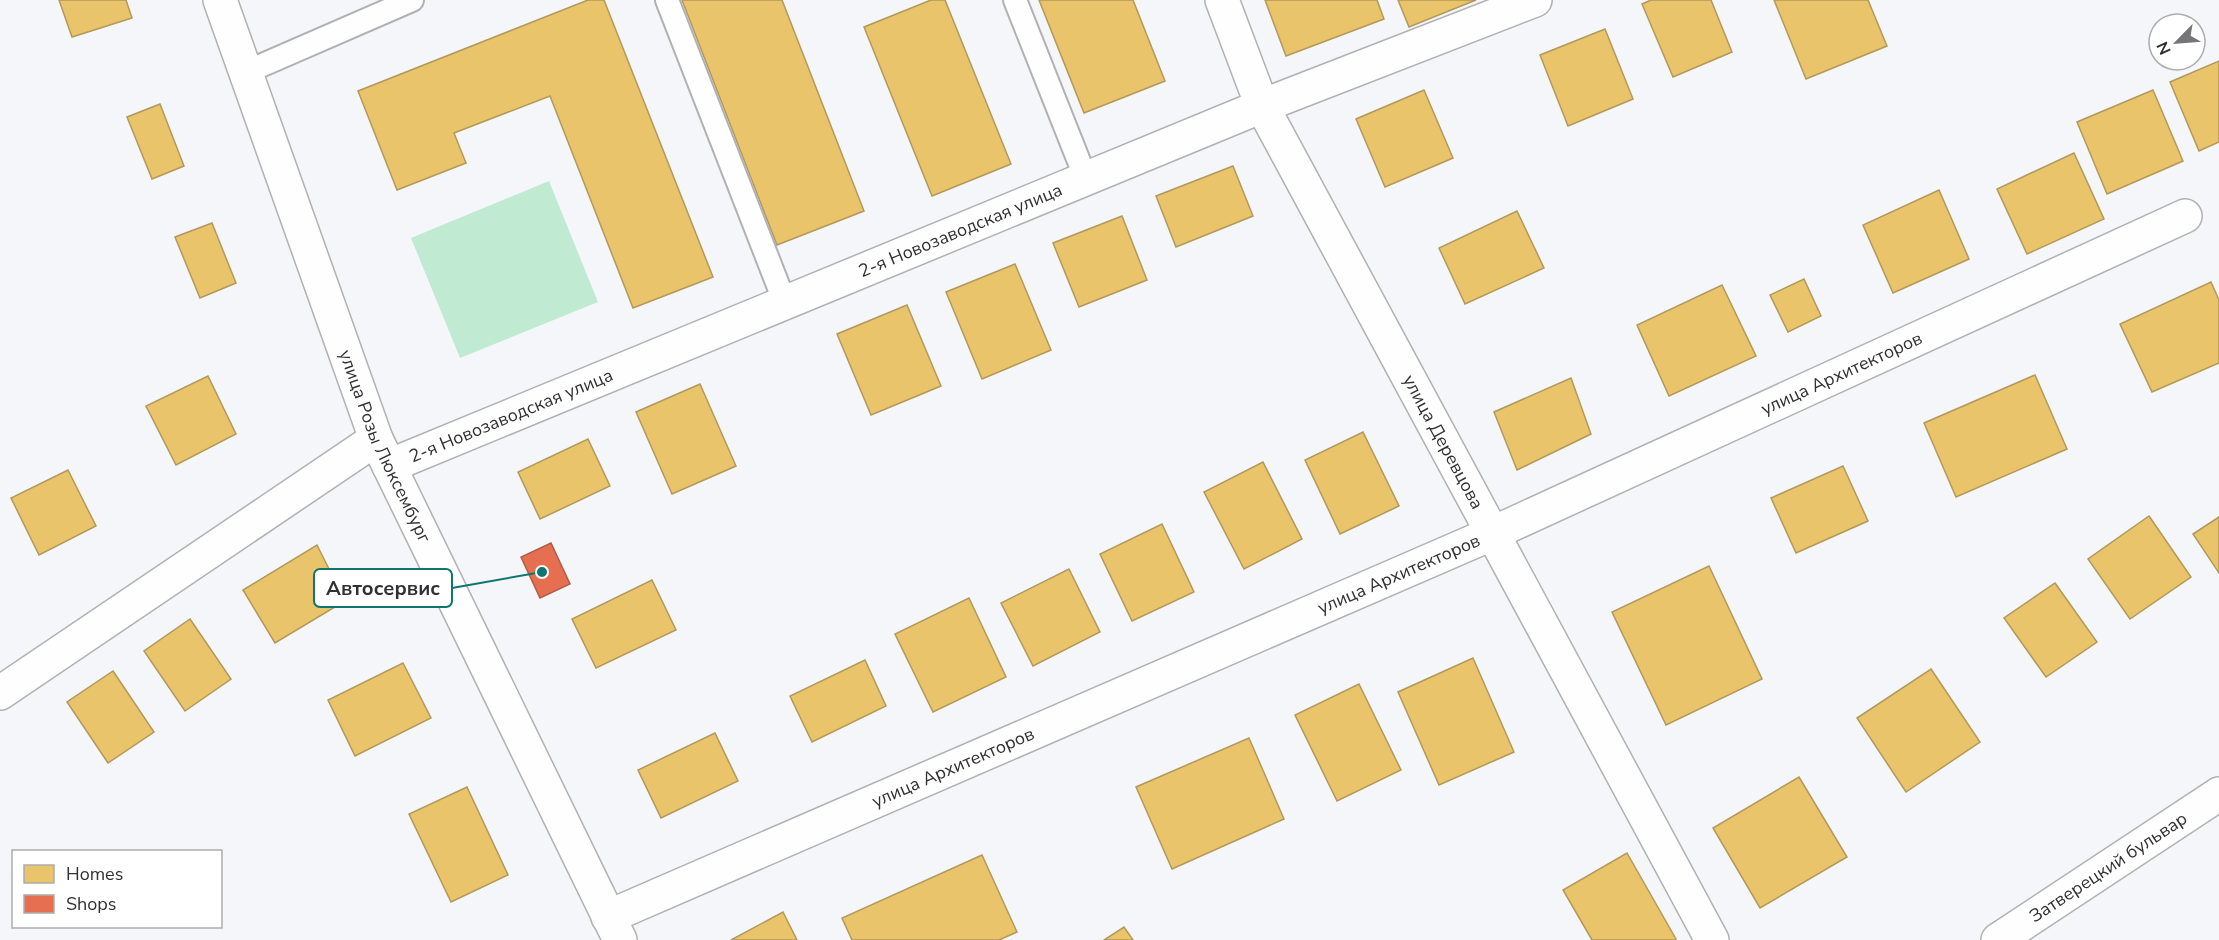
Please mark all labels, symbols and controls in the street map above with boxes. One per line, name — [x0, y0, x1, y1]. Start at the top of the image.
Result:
north arrow — [2147, 12, 2207, 72]
text: N — [2152, 38, 2177, 58]
street label: 2-я Новозаводская улица — [855, 178, 1066, 283]
street label: улица Архитекторов — [1757, 326, 1926, 421]
street label: улица Розы Люксембург — [333, 347, 437, 547]
street label: 2-я Новозаводская улица — [406, 363, 617, 468]
street label: улица Деревцова — [1397, 370, 1489, 513]
street label: улица Архитекторов — [1314, 528, 1484, 620]
callout: Автосервис — [314, 569, 452, 607]
text: Автосервис — [326, 575, 440, 602]
street label: улица Архитекторов — [868, 722, 1038, 813]
street label: Затверецкий бульвар — [2025, 806, 2192, 928]
legend — [12, 850, 222, 928]
text: Homes — [66, 862, 123, 886]
text: Shops — [66, 892, 116, 916]

